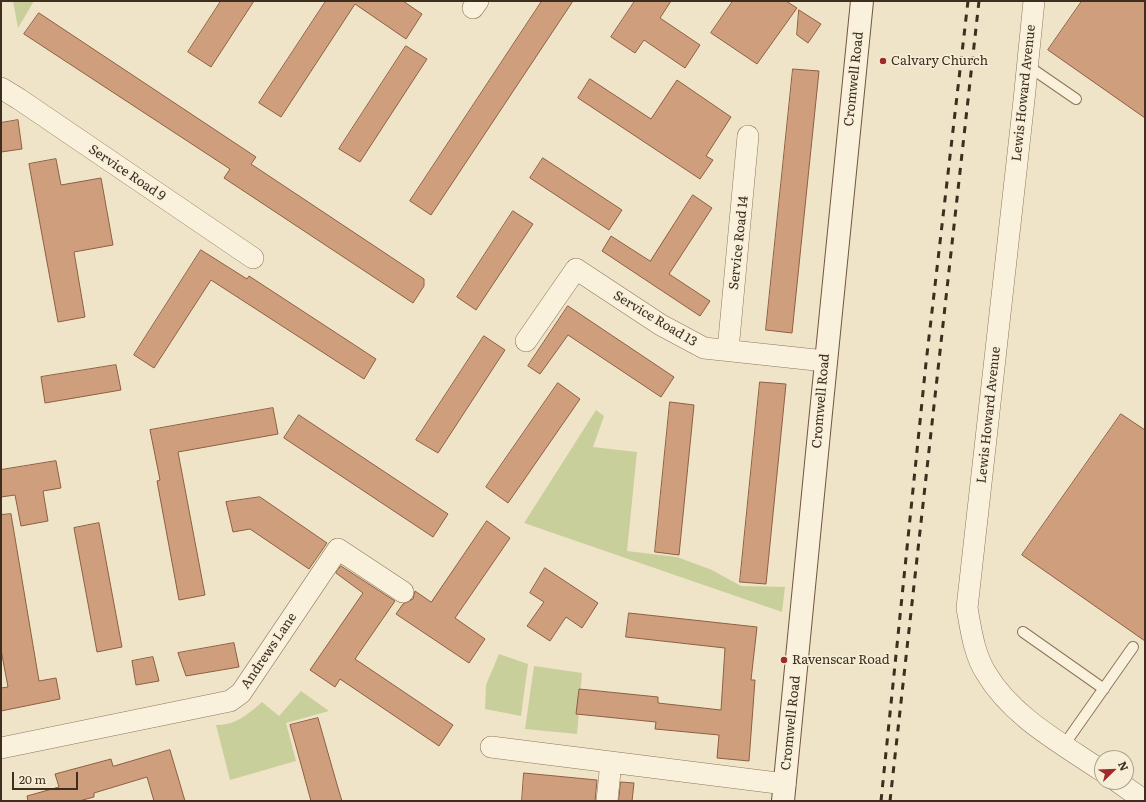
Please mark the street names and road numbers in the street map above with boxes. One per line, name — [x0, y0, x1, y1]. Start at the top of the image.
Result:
street label: Lewis Howard Avenue — [1009, 24, 1039, 162]
street label: Cromwell Road — [841, 31, 867, 127]
street label: Service Road 9 — [86, 142, 168, 204]
street label: Service Road 14 — [726, 195, 752, 291]
street label: Service Road 13 — [610, 288, 700, 350]
street label: Lewis Howard Avenue — [974, 346, 1004, 484]
street label: Cromwell Road — [809, 353, 833, 449]
street label: Andrews Lane — [238, 610, 300, 692]
street label: Cromwell Road — [778, 675, 804, 771]

